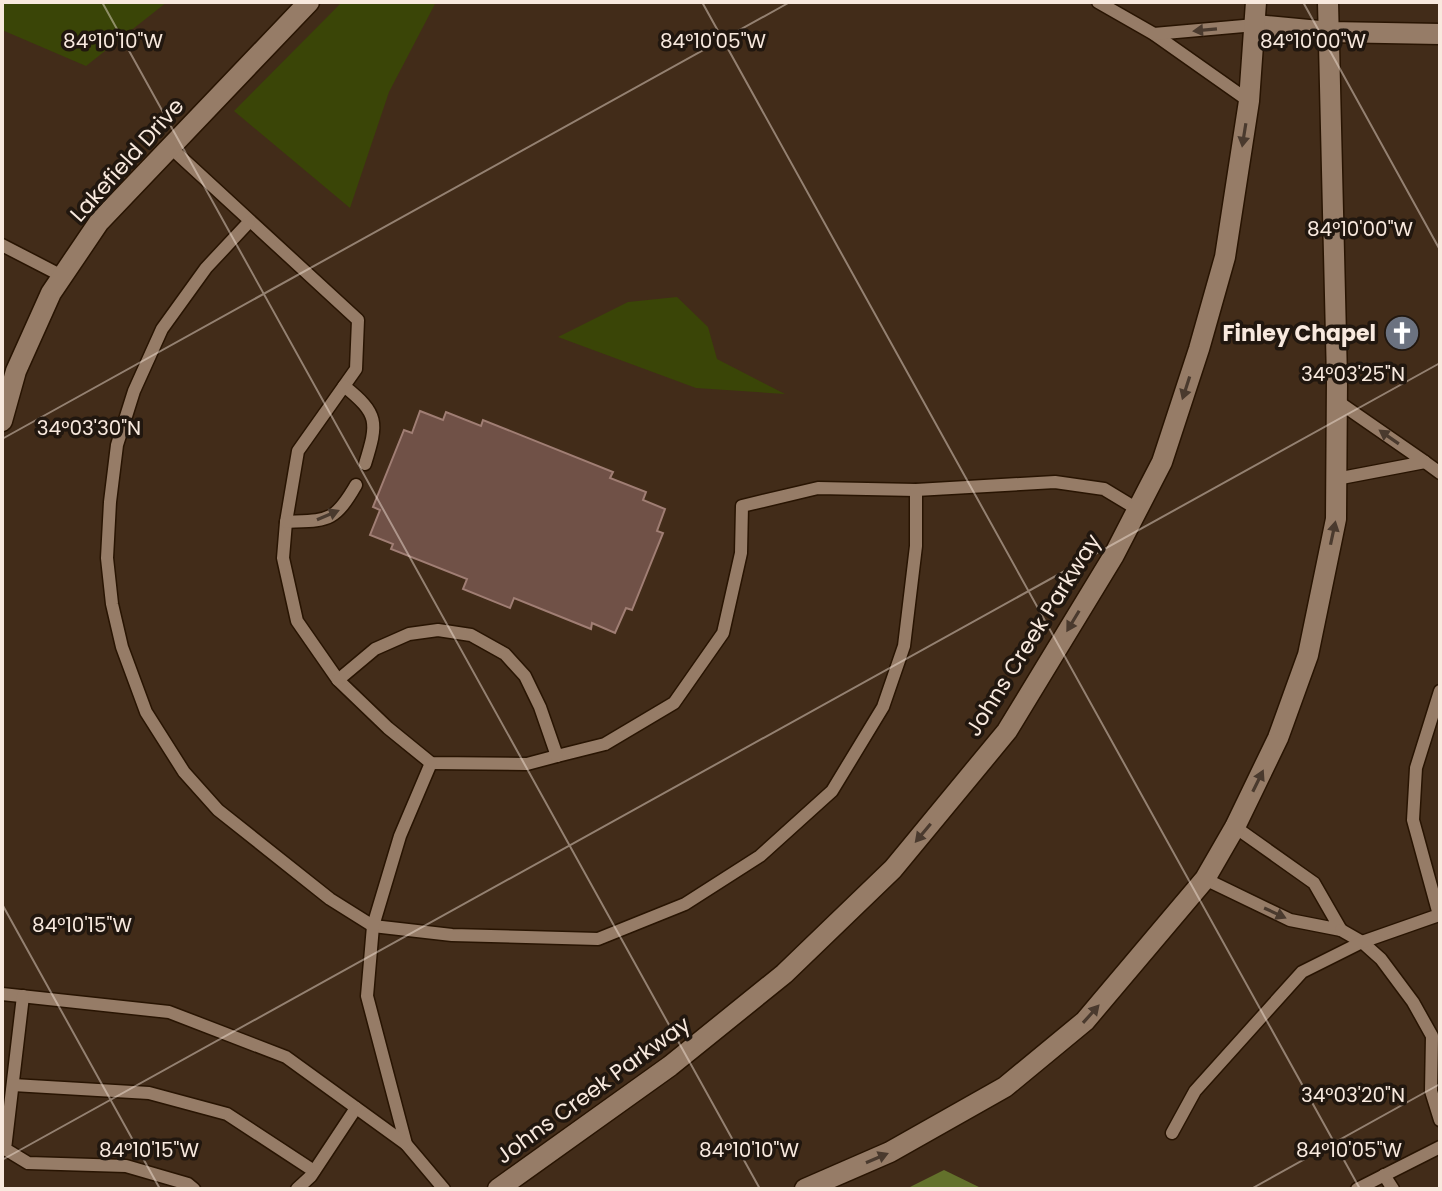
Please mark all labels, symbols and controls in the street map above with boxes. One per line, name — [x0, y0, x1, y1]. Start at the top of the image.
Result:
one-way arrow — [1192, 23, 1217, 36]
text: 84°10'10"W — [63, 27, 163, 55]
text: 84°10'05"W — [660, 27, 766, 55]
text: 84°10'00"W — [1260, 27, 1366, 55]
street label: Lakefield Drive — [63, 91, 191, 229]
one-way arrow — [1237, 123, 1249, 148]
text: 84°10'00"W — [1307, 215, 1413, 243]
church icon: Finley Chapel — [1383, 314, 1421, 352]
place label: Finley Chapel — [1223, 318, 1376, 349]
text: 34°03'25"N — [1301, 360, 1405, 388]
one-way arrow — [1180, 377, 1192, 401]
text: 34°03'30"N — [37, 414, 141, 442]
one-way arrow — [1378, 430, 1399, 445]
one-way arrow — [316, 508, 340, 521]
one-way arrow — [1327, 520, 1340, 545]
street label: Johns Creek Parkway — [958, 527, 1108, 742]
one-way arrow — [1066, 610, 1080, 632]
one-way arrow — [1251, 769, 1265, 792]
one-way arrow — [915, 822, 932, 842]
one-way arrow — [1264, 906, 1287, 920]
text: 84°10'15"W — [32, 911, 132, 939]
one-way arrow — [1082, 1004, 1099, 1024]
street label: Johns Creek Parkway — [489, 1009, 697, 1171]
text: 34°03'20"N — [1301, 1081, 1405, 1109]
text: 84°10'15"W — [99, 1136, 199, 1164]
text: 84°10'10"W — [699, 1136, 799, 1164]
text: 84°10'05"W — [1296, 1136, 1402, 1164]
one-way arrow — [865, 1151, 889, 1165]

